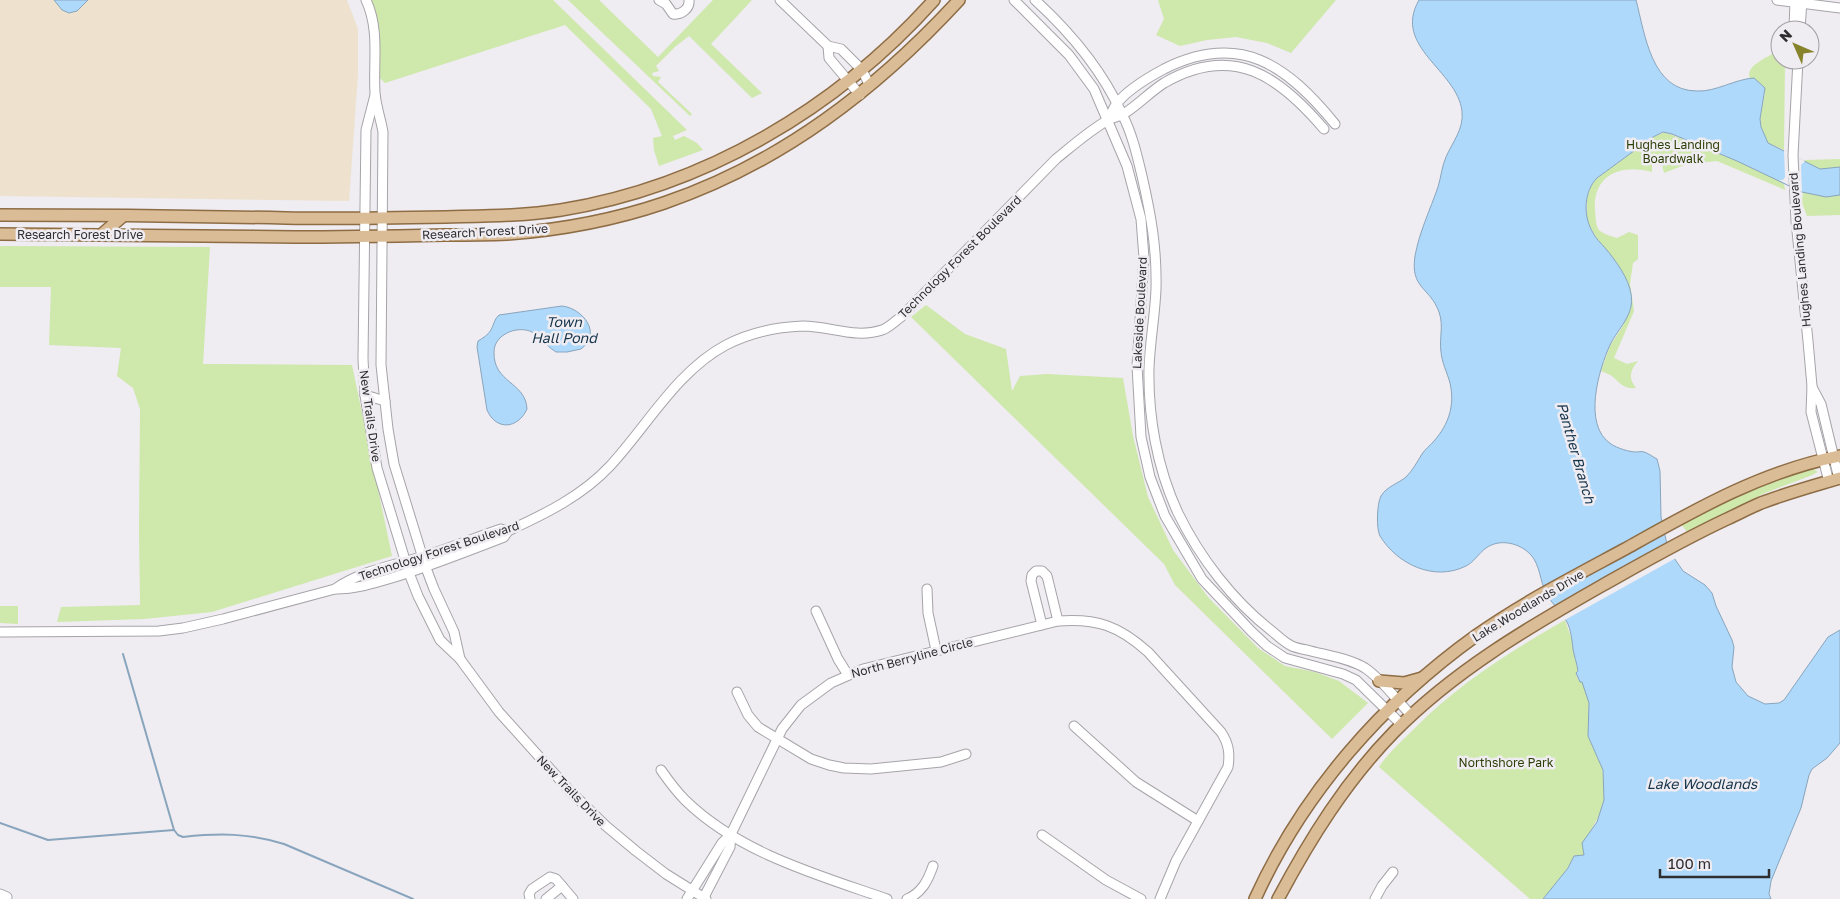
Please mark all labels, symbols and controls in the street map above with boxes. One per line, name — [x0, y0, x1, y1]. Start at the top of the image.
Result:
north arrow — [1770, 20, 1820, 70]
text: N — [1776, 26, 1795, 45]
park label: Hughes Landing Boardwalk — [1626, 137, 1720, 166]
street label: Hughes Landing Boulevard — [1785, 172, 1814, 328]
street label: Technology Forest Boulevard — [895, 192, 1024, 321]
street label: Research Forest Drive — [422, 221, 548, 242]
street label: Research Forest Drive — [17, 227, 143, 242]
street label: Lakeside Boulevard — [1129, 257, 1150, 369]
water label: Town Hall Pond — [531, 313, 598, 346]
street label: New Trails Drive — [357, 369, 384, 463]
water label: Panther Branch — [1554, 400, 1599, 507]
street label: Technology Forest Boulevard — [357, 517, 521, 584]
street label: Lake Woodlands Drive — [1469, 566, 1586, 645]
street label: North Berryline Circle — [849, 634, 974, 681]
street label: New Trails Drive — [534, 752, 609, 829]
park label: Northshore Park — [1459, 755, 1554, 770]
water label: Lake Woodlands — [1647, 775, 1758, 792]
scale bar — [1660, 846, 1769, 878]
text: 100 m — [1668, 854, 1711, 872]

